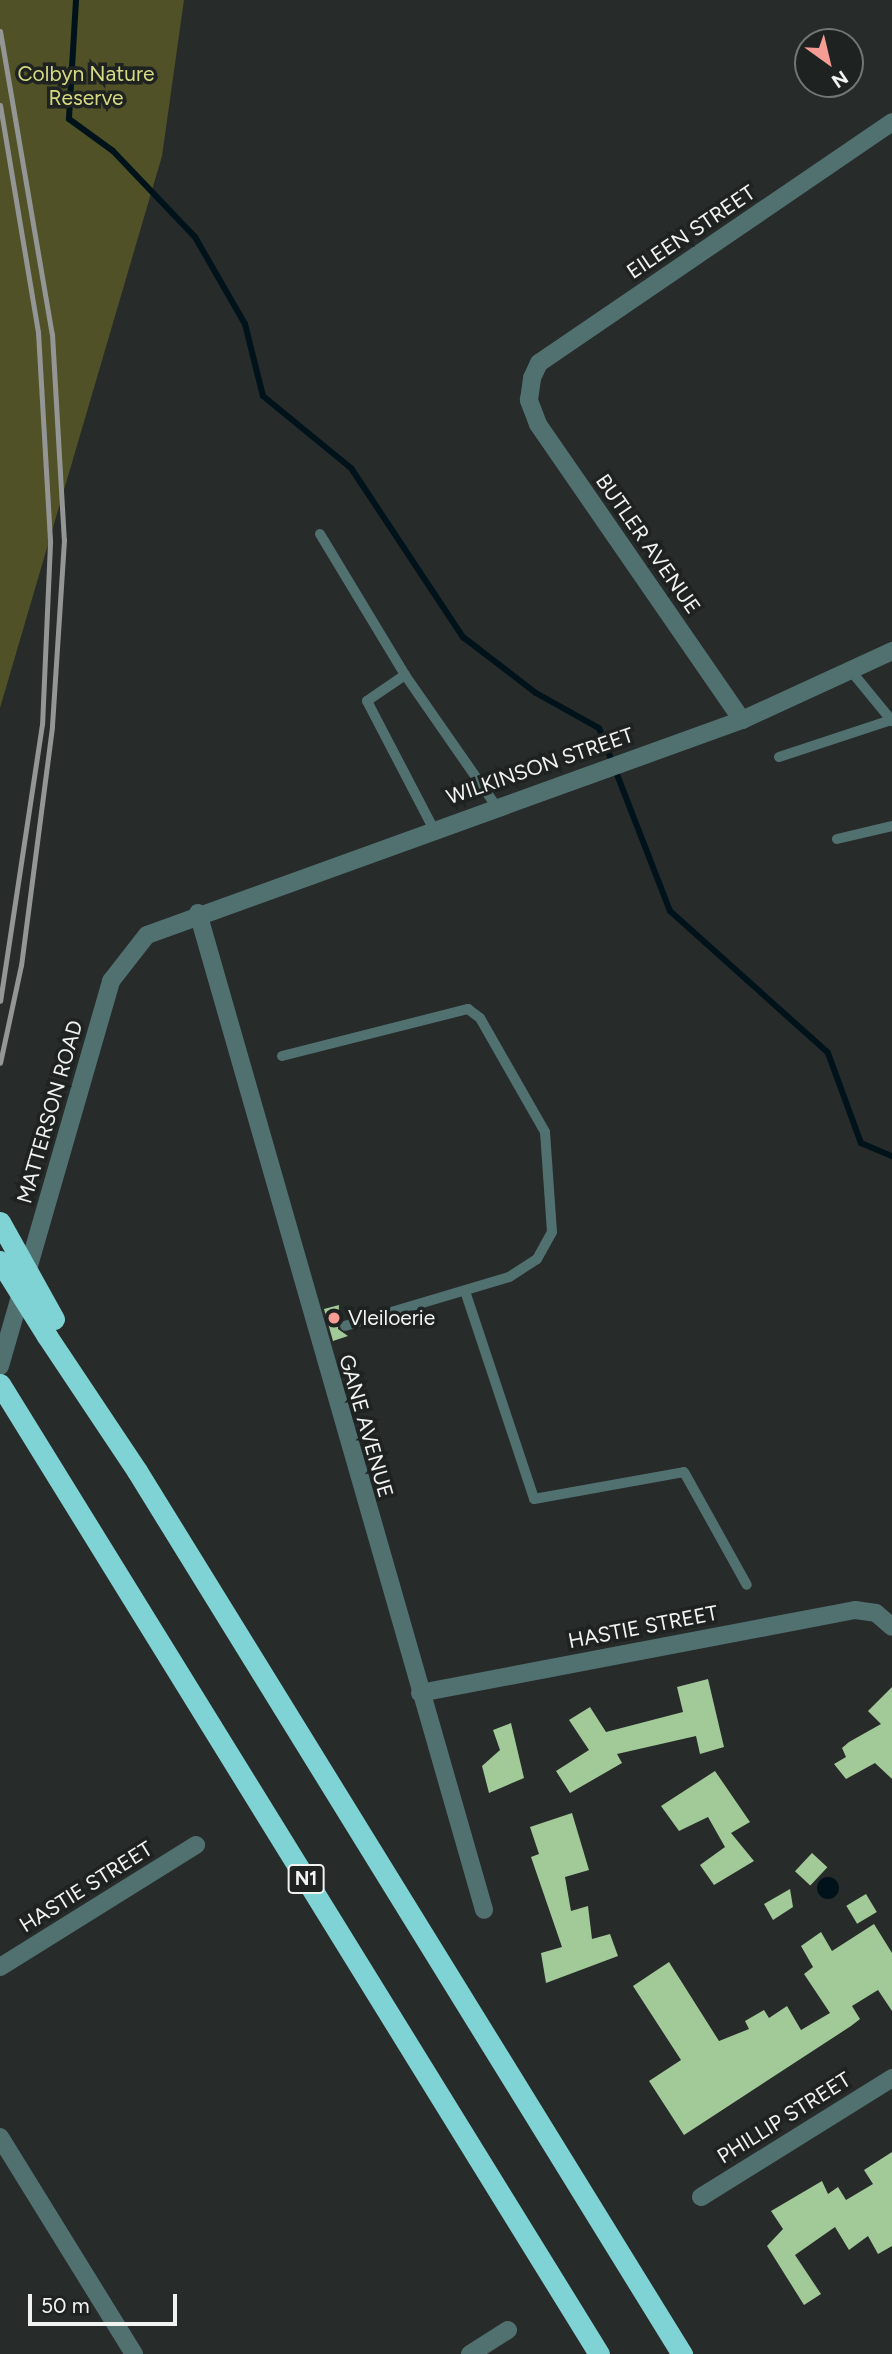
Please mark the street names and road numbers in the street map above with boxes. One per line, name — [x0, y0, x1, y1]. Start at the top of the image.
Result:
street label: EILEEN STREET — [622, 180, 760, 284]
street label: BUTLER AVENUE — [590, 469, 706, 619]
street label: WILKINSON STREET — [443, 722, 637, 810]
street label: MATTERSON ROAD — [12, 1018, 88, 1206]
street label: GANE AVENUE — [334, 1352, 398, 1500]
street label: HASTIE STREET — [566, 1600, 720, 1654]
street label: HASTIE STREET — [15, 1836, 157, 1938]
road number: N1 — [287, 1864, 325, 1895]
street label: PHILLIP STREET — [713, 2067, 855, 2169]

